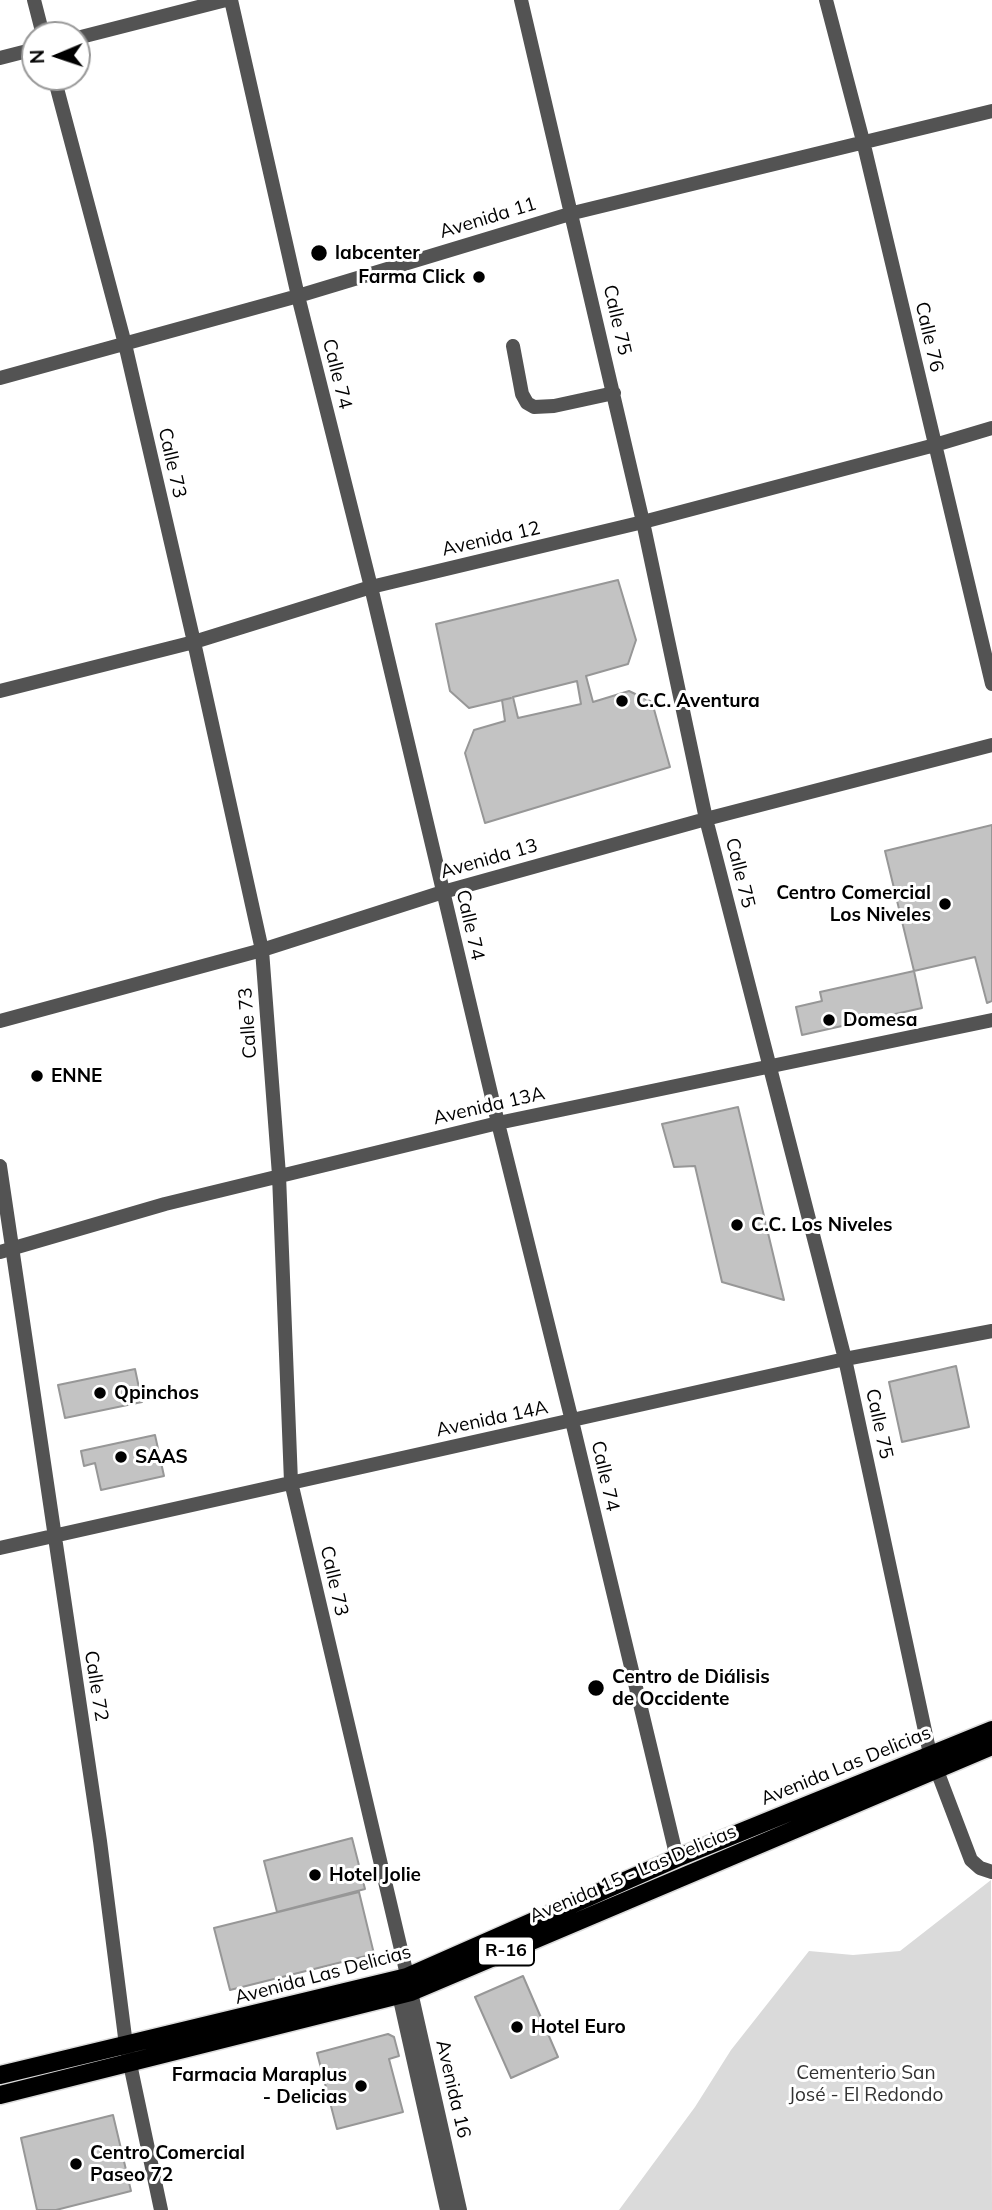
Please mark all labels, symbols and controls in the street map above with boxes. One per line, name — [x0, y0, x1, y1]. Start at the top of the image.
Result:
north arrow — [21, 21, 91, 91]
text: N — [25, 49, 49, 64]
street label: Avenida 11 — [437, 192, 539, 244]
place label: labcenter — [335, 242, 420, 264]
marker: labcenter — [309, 243, 329, 263]
place label: Farma Click — [358, 266, 465, 288]
marker: Farma Click — [471, 269, 487, 285]
street label: Calle 75 — [598, 283, 636, 357]
street label: Calle 76 — [910, 300, 948, 374]
street label: Calle 74 — [317, 337, 357, 411]
street label: Calle 73 — [153, 426, 191, 500]
street label: Avenida 12 — [440, 517, 542, 561]
place label: C.C. Aventura — [636, 690, 760, 712]
marker: C.C. Aventura — [614, 693, 630, 709]
street label: Avenida 13 — [438, 834, 540, 884]
street label: Calle 75 — [720, 836, 760, 910]
place label: Centro Comercial Los Niveles — [776, 882, 931, 926]
street label: Calle 74 — [451, 888, 489, 962]
marker: Centro Comercial Los Niveles — [937, 896, 953, 912]
street label: Calle 73 — [234, 987, 262, 1059]
place label: Domesa — [843, 1009, 918, 1031]
marker: Domesa — [821, 1012, 837, 1028]
place label: ENNE — [51, 1065, 102, 1087]
marker: ENNE — [29, 1068, 45, 1084]
street label: Avenida 13A — [431, 1082, 547, 1130]
place label: C.C. Los Niveles — [751, 1214, 893, 1236]
marker: C.C. Los Niveles — [729, 1217, 745, 1233]
place label: Qpinchos — [114, 1382, 199, 1404]
marker: Qpinchos — [92, 1385, 108, 1401]
street label: Calle 75 — [860, 1387, 898, 1461]
street label: Avenida 14A — [434, 1396, 550, 1442]
street label: Calle 74 — [586, 1439, 624, 1513]
place label: SAAS — [135, 1446, 188, 1468]
marker: SAAS — [113, 1449, 129, 1465]
street label: Calle 73 — [315, 1544, 353, 1618]
street label: Calle 72 — [79, 1649, 113, 1723]
place label: Centro de Diálisis de Occidente — [612, 1666, 770, 1710]
marker: Centro de Diálisis de Occidente — [586, 1678, 606, 1698]
street label: Avenida Las Delicias — [758, 1721, 934, 1811]
street label: Avenida 15 - Las Delicias — [526, 1820, 740, 1928]
place label: Hotel Jolie — [329, 1864, 421, 1886]
marker: Hotel Jolie — [307, 1867, 323, 1883]
road number: R-16 — [478, 1937, 534, 1966]
street label: Avenida Las Delicias — [232, 1940, 414, 2010]
place label: Hotel Euro — [531, 2016, 626, 2038]
marker: Hotel Euro — [509, 2019, 525, 2035]
street label: Avenida 16 — [431, 2038, 475, 2140]
park label: Cementerio San José - El Redondo — [789, 2062, 943, 2106]
place label: Farmacia Maraplus - Delicias — [172, 2064, 347, 2108]
marker: Farmacia Maraplus - Delicias — [353, 2078, 369, 2094]
place label: Centro Comercial Paseo 72 — [90, 2142, 245, 2186]
marker: Centro Comercial Paseo 72 — [68, 2156, 84, 2172]

